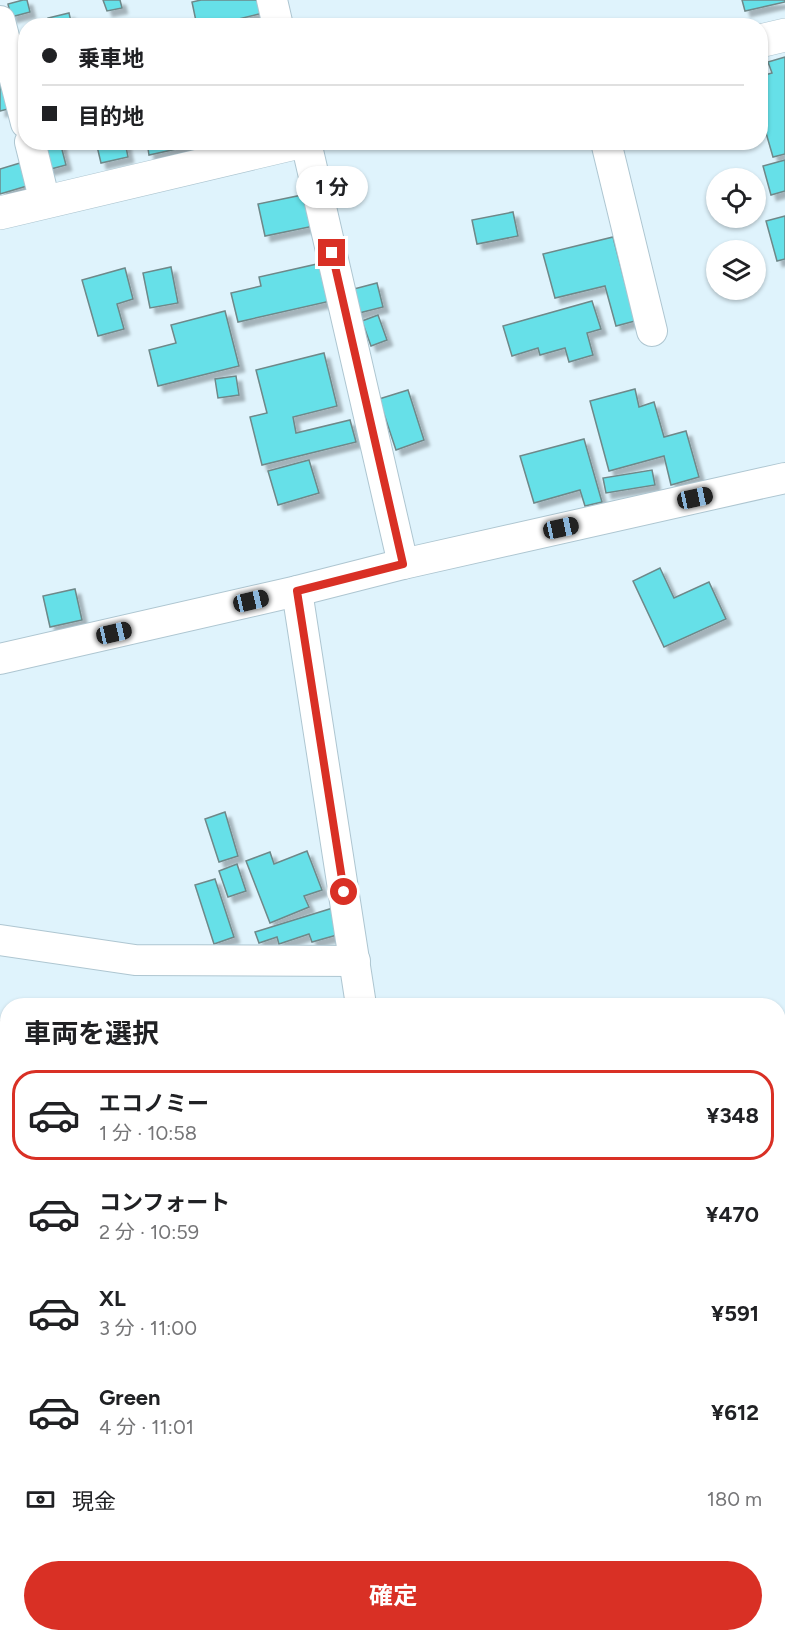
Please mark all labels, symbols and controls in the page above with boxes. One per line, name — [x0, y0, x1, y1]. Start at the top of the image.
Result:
text: 乗車地 — [78, 45, 144, 72]
text: 目的地 — [78, 103, 144, 130]
callout: 1 分 — [296, 166, 368, 208]
map controls — [706, 168, 766, 300]
button: locate — [706, 168, 766, 228]
text: 1 分 — [315, 175, 349, 199]
route end — [318, 239, 345, 266]
button: layers — [706, 240, 766, 300]
car — [676, 485, 714, 511]
car — [542, 515, 580, 541]
car — [231, 588, 271, 614]
car — [94, 620, 134, 646]
route start — [330, 878, 357, 905]
text: 車両を選択 — [24, 1017, 159, 1050]
icon: car — [27, 1088, 81, 1142]
text: エコノミー — [99, 1090, 209, 1117]
text: ¥348 — [706, 1102, 759, 1129]
text: 1 分 · 10:58 — [99, 1121, 197, 1145]
icon: car — [27, 1187, 81, 1241]
text: コンフォート — [99, 1189, 230, 1216]
text: ¥470 — [705, 1201, 759, 1228]
text: 2 分 · 10:59 — [99, 1220, 199, 1244]
text: XL — [99, 1285, 126, 1312]
icon: car — [27, 1286, 81, 1340]
text: ¥591 — [711, 1300, 759, 1327]
text: 3 分 · 11:00 — [99, 1316, 197, 1340]
text: Green — [99, 1384, 161, 1411]
icon: car — [27, 1385, 81, 1439]
text: ¥612 — [711, 1399, 759, 1426]
text: 4 分 · 11:01 — [99, 1415, 194, 1439]
icon: cash — [24, 1483, 57, 1516]
text: 180 m — [707, 1487, 762, 1511]
text: 現金 — [72, 1488, 116, 1515]
button: 確定 — [24, 1561, 762, 1630]

